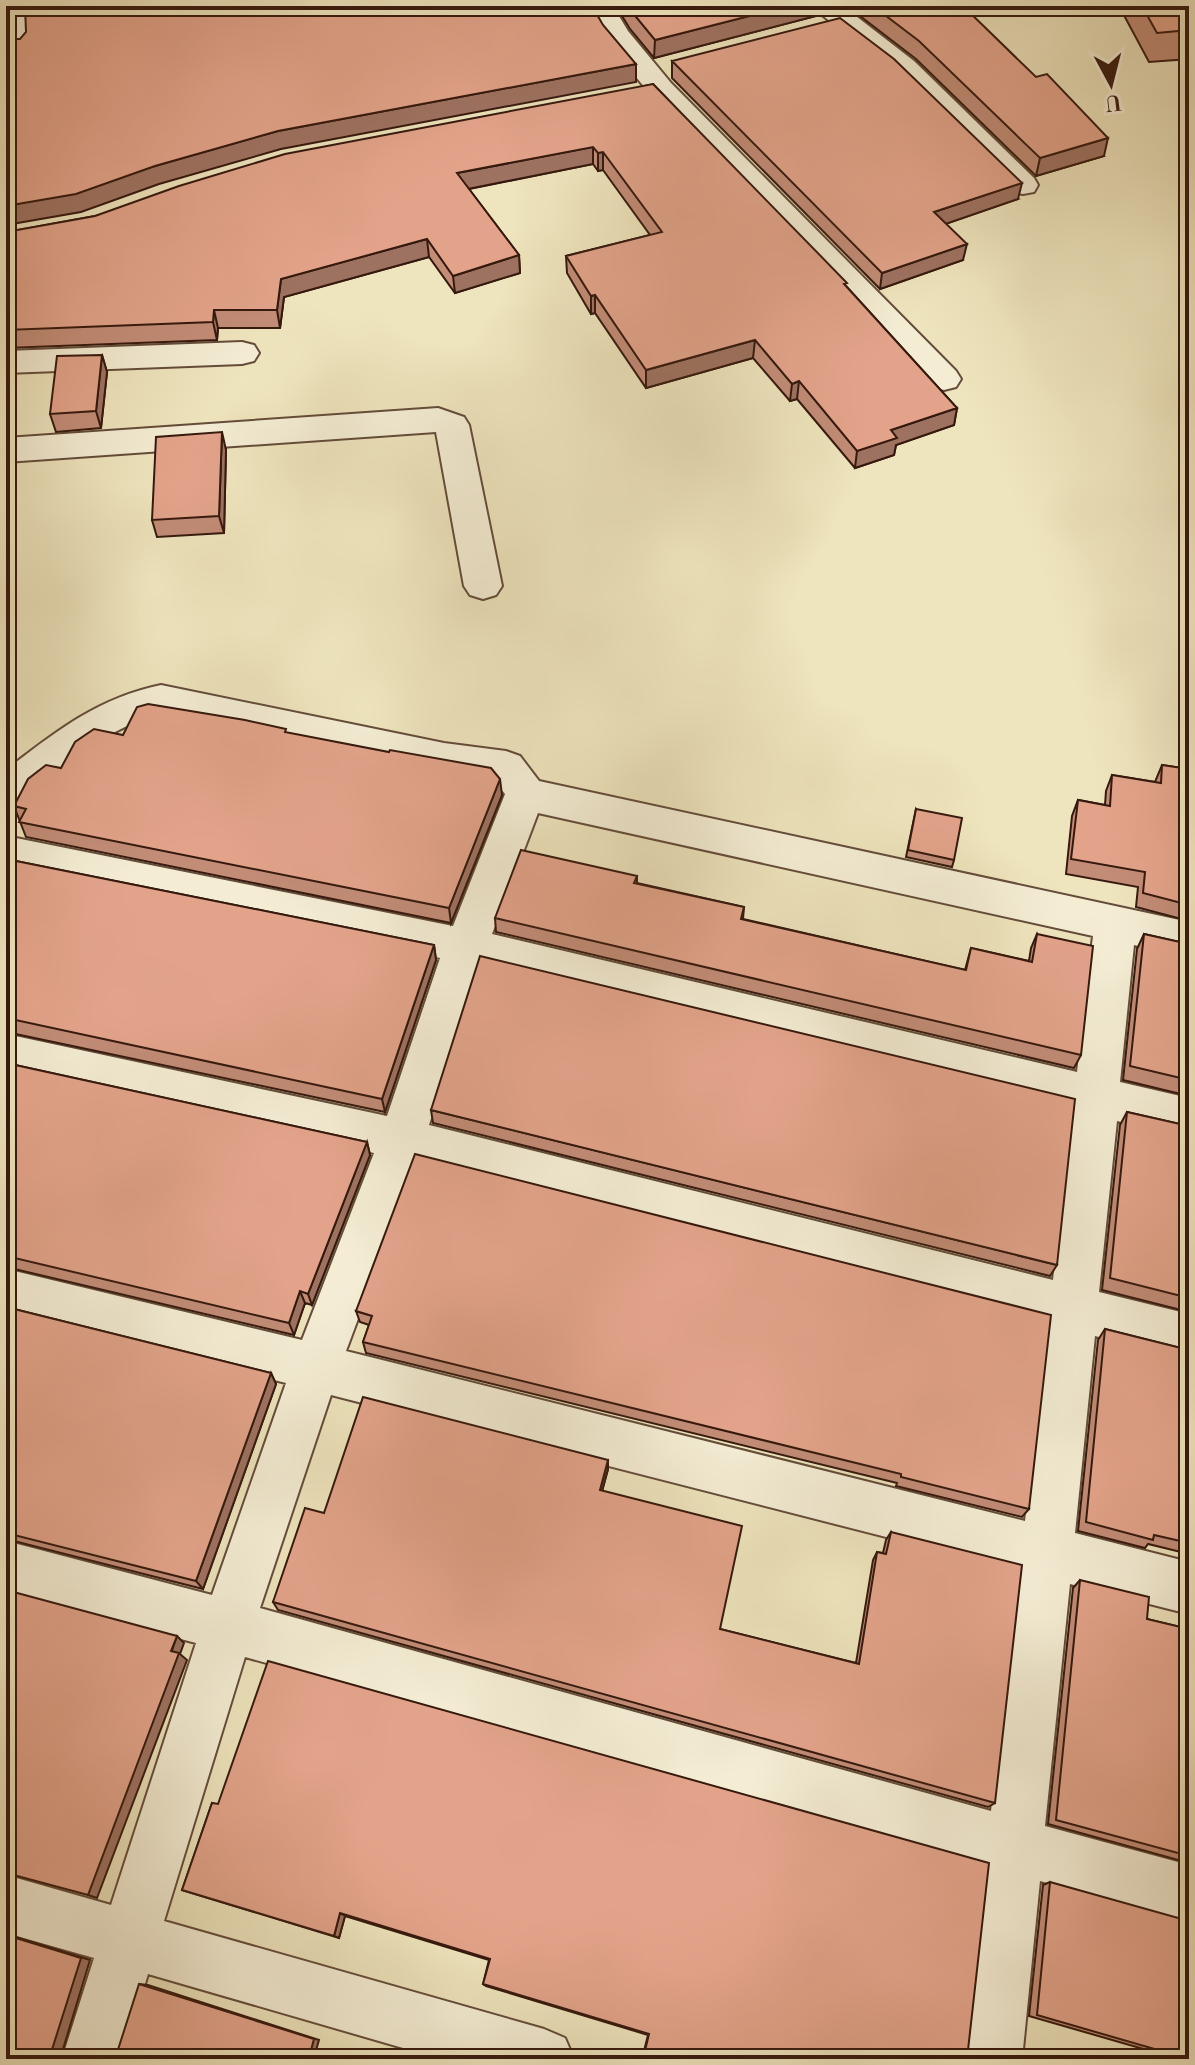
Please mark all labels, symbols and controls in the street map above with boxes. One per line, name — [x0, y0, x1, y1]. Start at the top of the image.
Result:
north arrow — [1071, 44, 1151, 124]
text: U — [1103, 90, 1123, 114]

